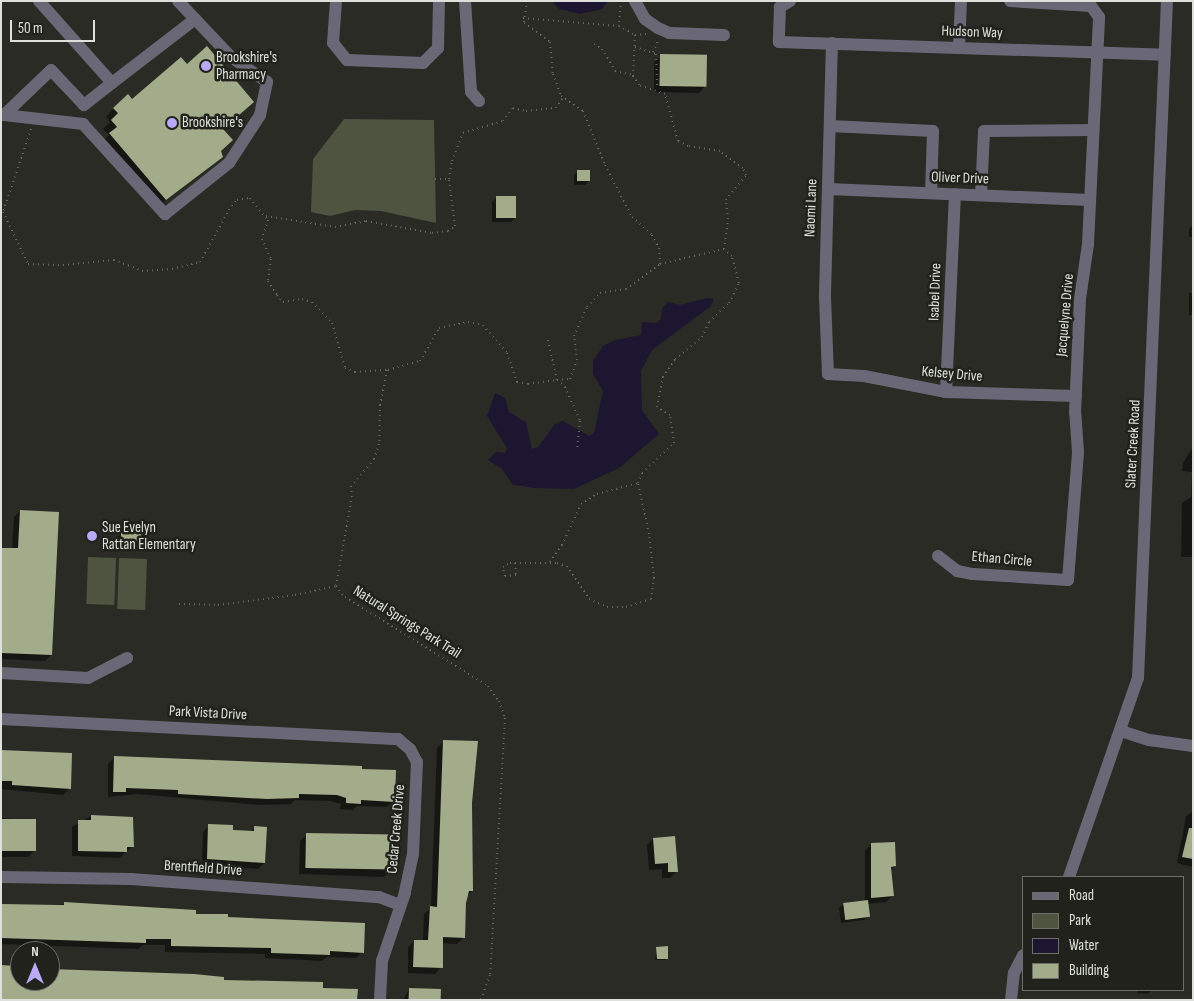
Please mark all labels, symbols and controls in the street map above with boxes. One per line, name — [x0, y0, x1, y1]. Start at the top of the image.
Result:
scale bar — [12, 10, 98, 42]
text: 50 m — [18, 19, 43, 38]
street label: Hudson Way — [941, 22, 1003, 42]
place label: Brookshire's Pharmacy — [216, 48, 277, 83]
marker: Brookshire's Pharmacy — [200, 60, 212, 72]
place label: Brookshire's — [182, 114, 243, 132]
marker: Brookshire's — [166, 117, 178, 129]
street label: Oliver Drive — [931, 168, 989, 188]
street label: Naomi Lane — [801, 179, 821, 237]
street label: Isabel Drive — [925, 263, 945, 321]
street label: Jacquelyne Drive — [1052, 273, 1078, 357]
street label: Kelsey Drive — [921, 362, 983, 386]
street label: Slater Creek Road — [1122, 399, 1144, 489]
place label: Sue Evelyn Rattan Elementary — [102, 518, 196, 553]
marker: Sue Evelyn Rattan Elementary — [86, 530, 98, 542]
street label: Ethan Circle — [971, 547, 1033, 571]
street label: Natural Springs Park Trail — [350, 582, 464, 662]
street label: Park Vista Drive — [169, 702, 247, 724]
street label: Cedar Creek Drive — [383, 784, 409, 874]
street label: Brentfield Drive — [163, 856, 243, 880]
legend — [1022, 876, 1184, 991]
text: Road — [1069, 886, 1094, 905]
text: Park — [1069, 911, 1091, 930]
text: Water — [1069, 936, 1099, 955]
north arrow — [10, 941, 60, 991]
text: N — [31, 943, 39, 960]
text: Building — [1069, 961, 1109, 980]

